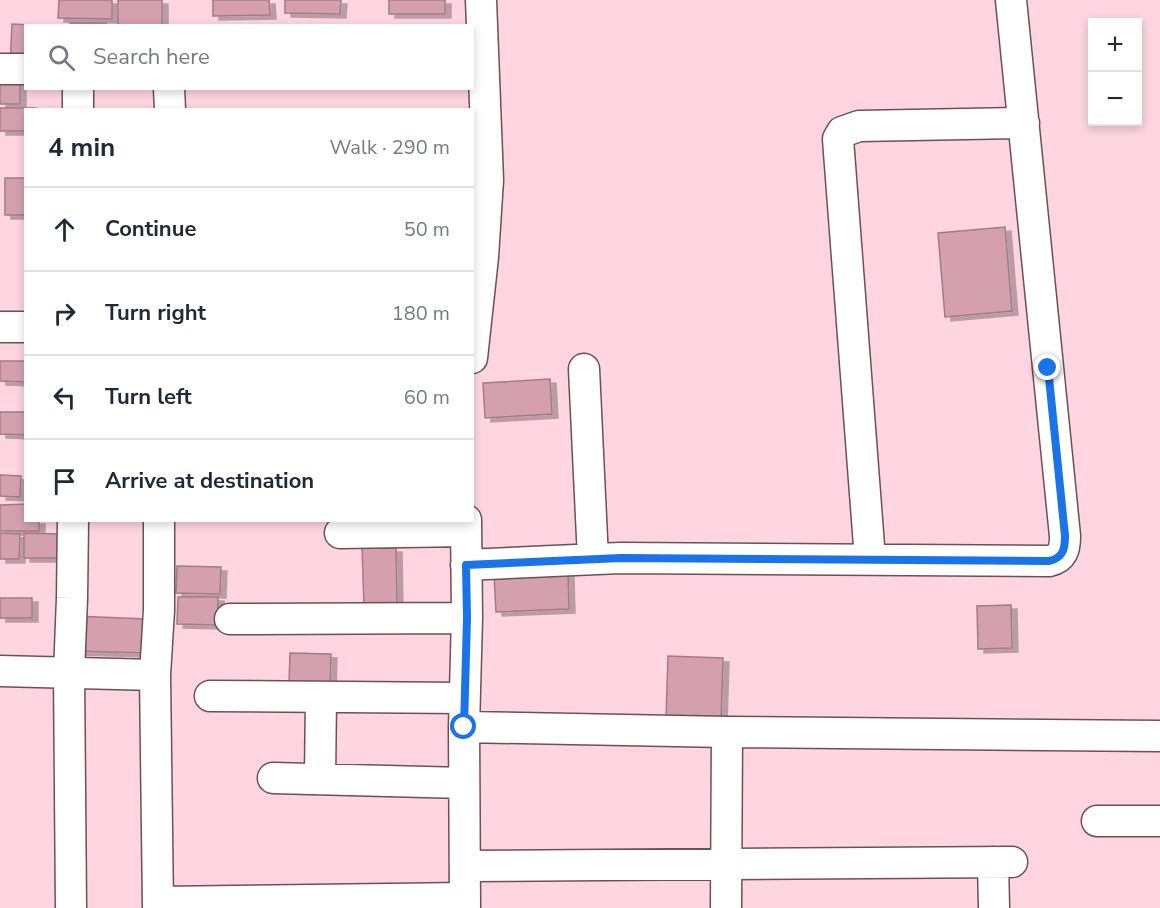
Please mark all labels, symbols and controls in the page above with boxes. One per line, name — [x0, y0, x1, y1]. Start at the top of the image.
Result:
map controls — [1088, 18, 1142, 126]
button: + — [1088, 18, 1142, 72]
search box — [24, 24, 474, 90]
icon: search — [45, 41, 78, 74]
text: Search here — [93, 42, 210, 72]
button: − — [1088, 72, 1142, 126]
text: 4 min — [48, 130, 115, 165]
text: Walk · 290 m — [330, 134, 450, 161]
icon: ahead — [48, 213, 81, 246]
text: Continue — [105, 214, 196, 244]
text: 50 m — [404, 216, 450, 243]
icon: right — [48, 297, 81, 330]
text: Turn right — [105, 298, 206, 328]
text: 180 m — [392, 300, 450, 327]
route end — [1034, 354, 1060, 380]
icon: left — [48, 381, 81, 414]
text: Turn left — [105, 382, 192, 412]
text: 60 m — [404, 384, 450, 411]
icon: arrive — [48, 465, 81, 498]
text: Arrive at destination — [105, 466, 314, 496]
route start — [450, 713, 476, 739]

